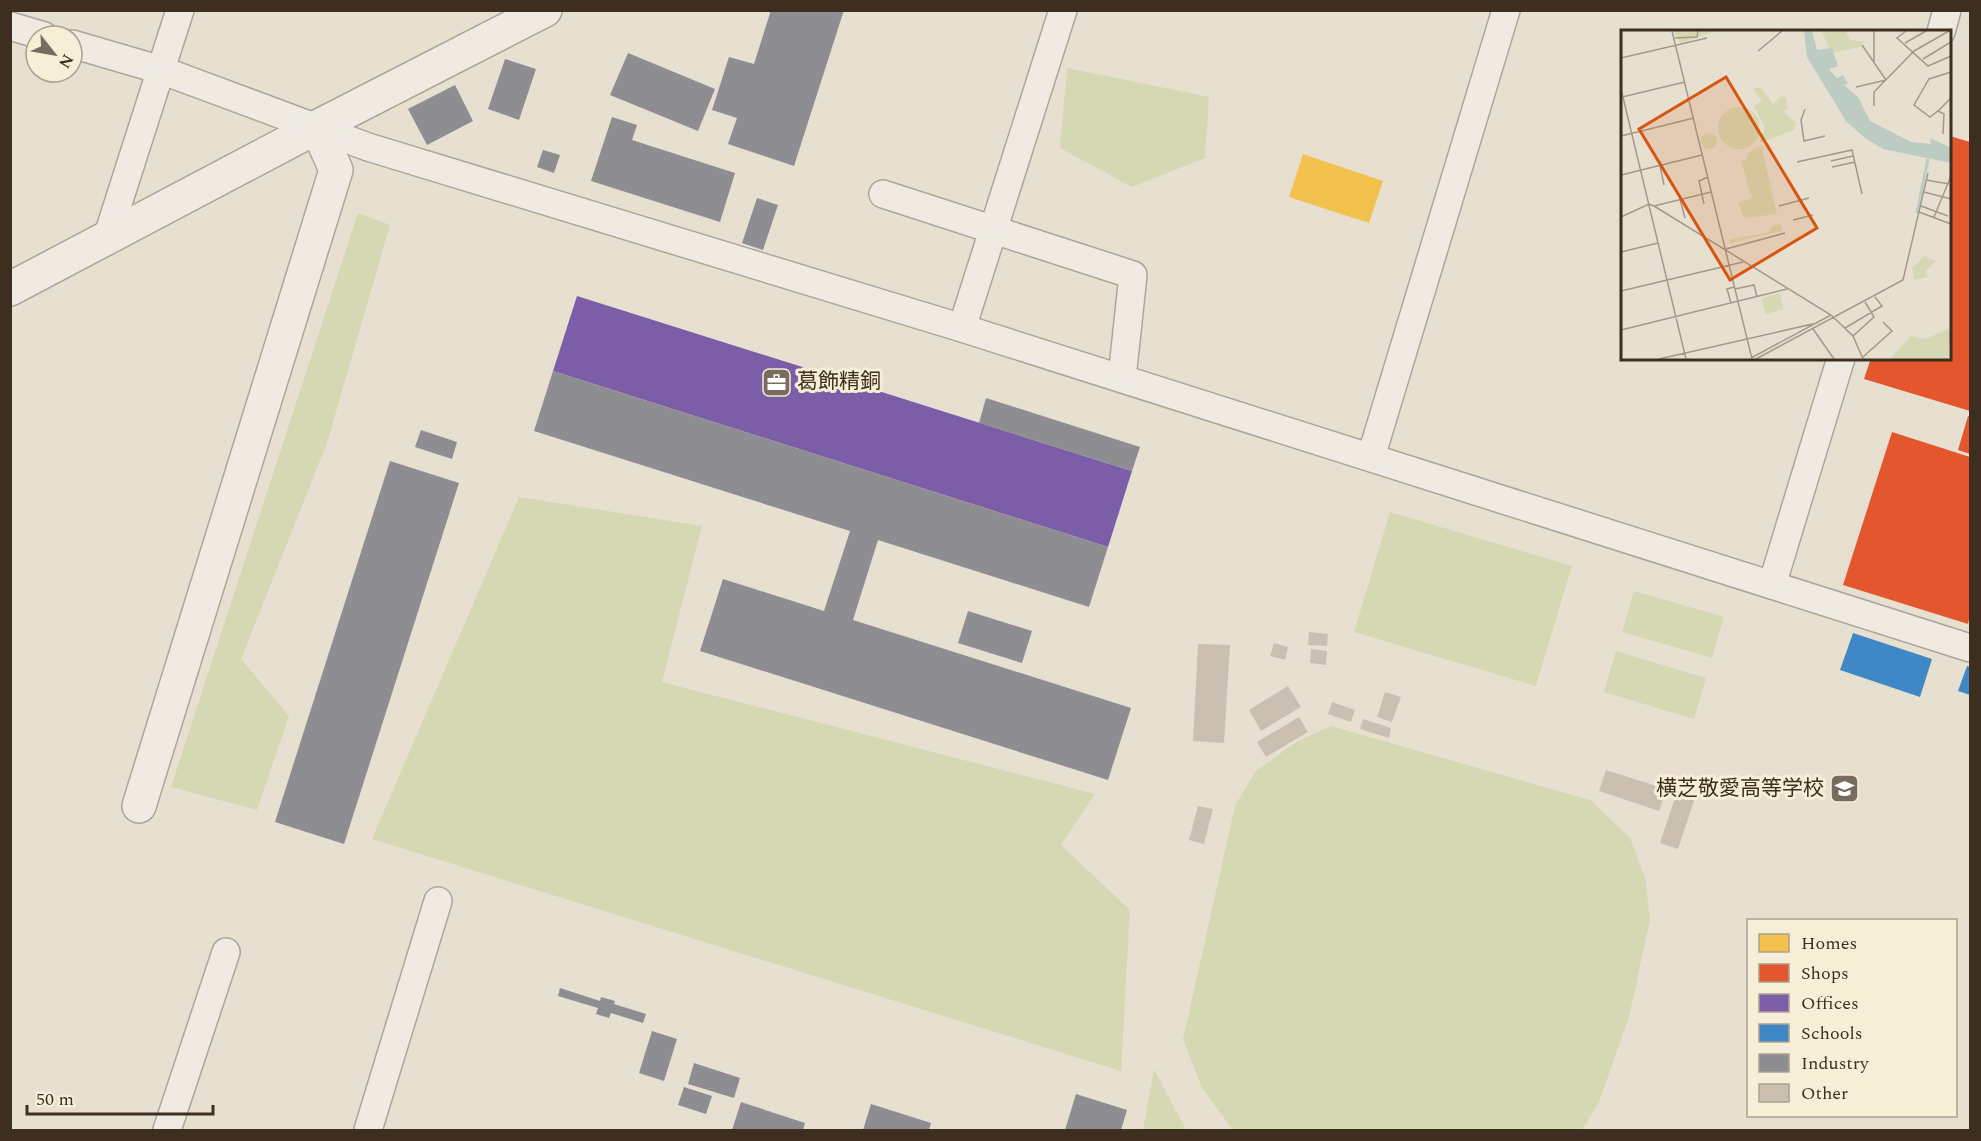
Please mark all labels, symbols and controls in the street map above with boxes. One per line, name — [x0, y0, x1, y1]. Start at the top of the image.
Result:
north arrow — [24, 24, 84, 84]
inset map — [1621, 30, 1951, 360]
text: N — [52, 49, 80, 73]
office icon: 葛飾精銅 — [760, 366, 792, 398]
place label: 葛飾精銅 — [797, 366, 881, 398]
place label: 横芝敬愛高等学校 — [1656, 773, 1824, 805]
school or university icon: 横芝敬愛高等学校 — [1829, 773, 1861, 805]
legend — [1747, 919, 1957, 1117]
text: Homes — [1801, 930, 1857, 957]
text: Shops — [1801, 960, 1849, 987]
text: Offices — [1801, 990, 1859, 1017]
text: Schools — [1801, 1020, 1863, 1047]
text: Industry — [1801, 1050, 1870, 1077]
scale bar — [27, 1078, 213, 1116]
text: Other — [1801, 1080, 1848, 1107]
text: 50 m — [36, 1086, 74, 1113]

